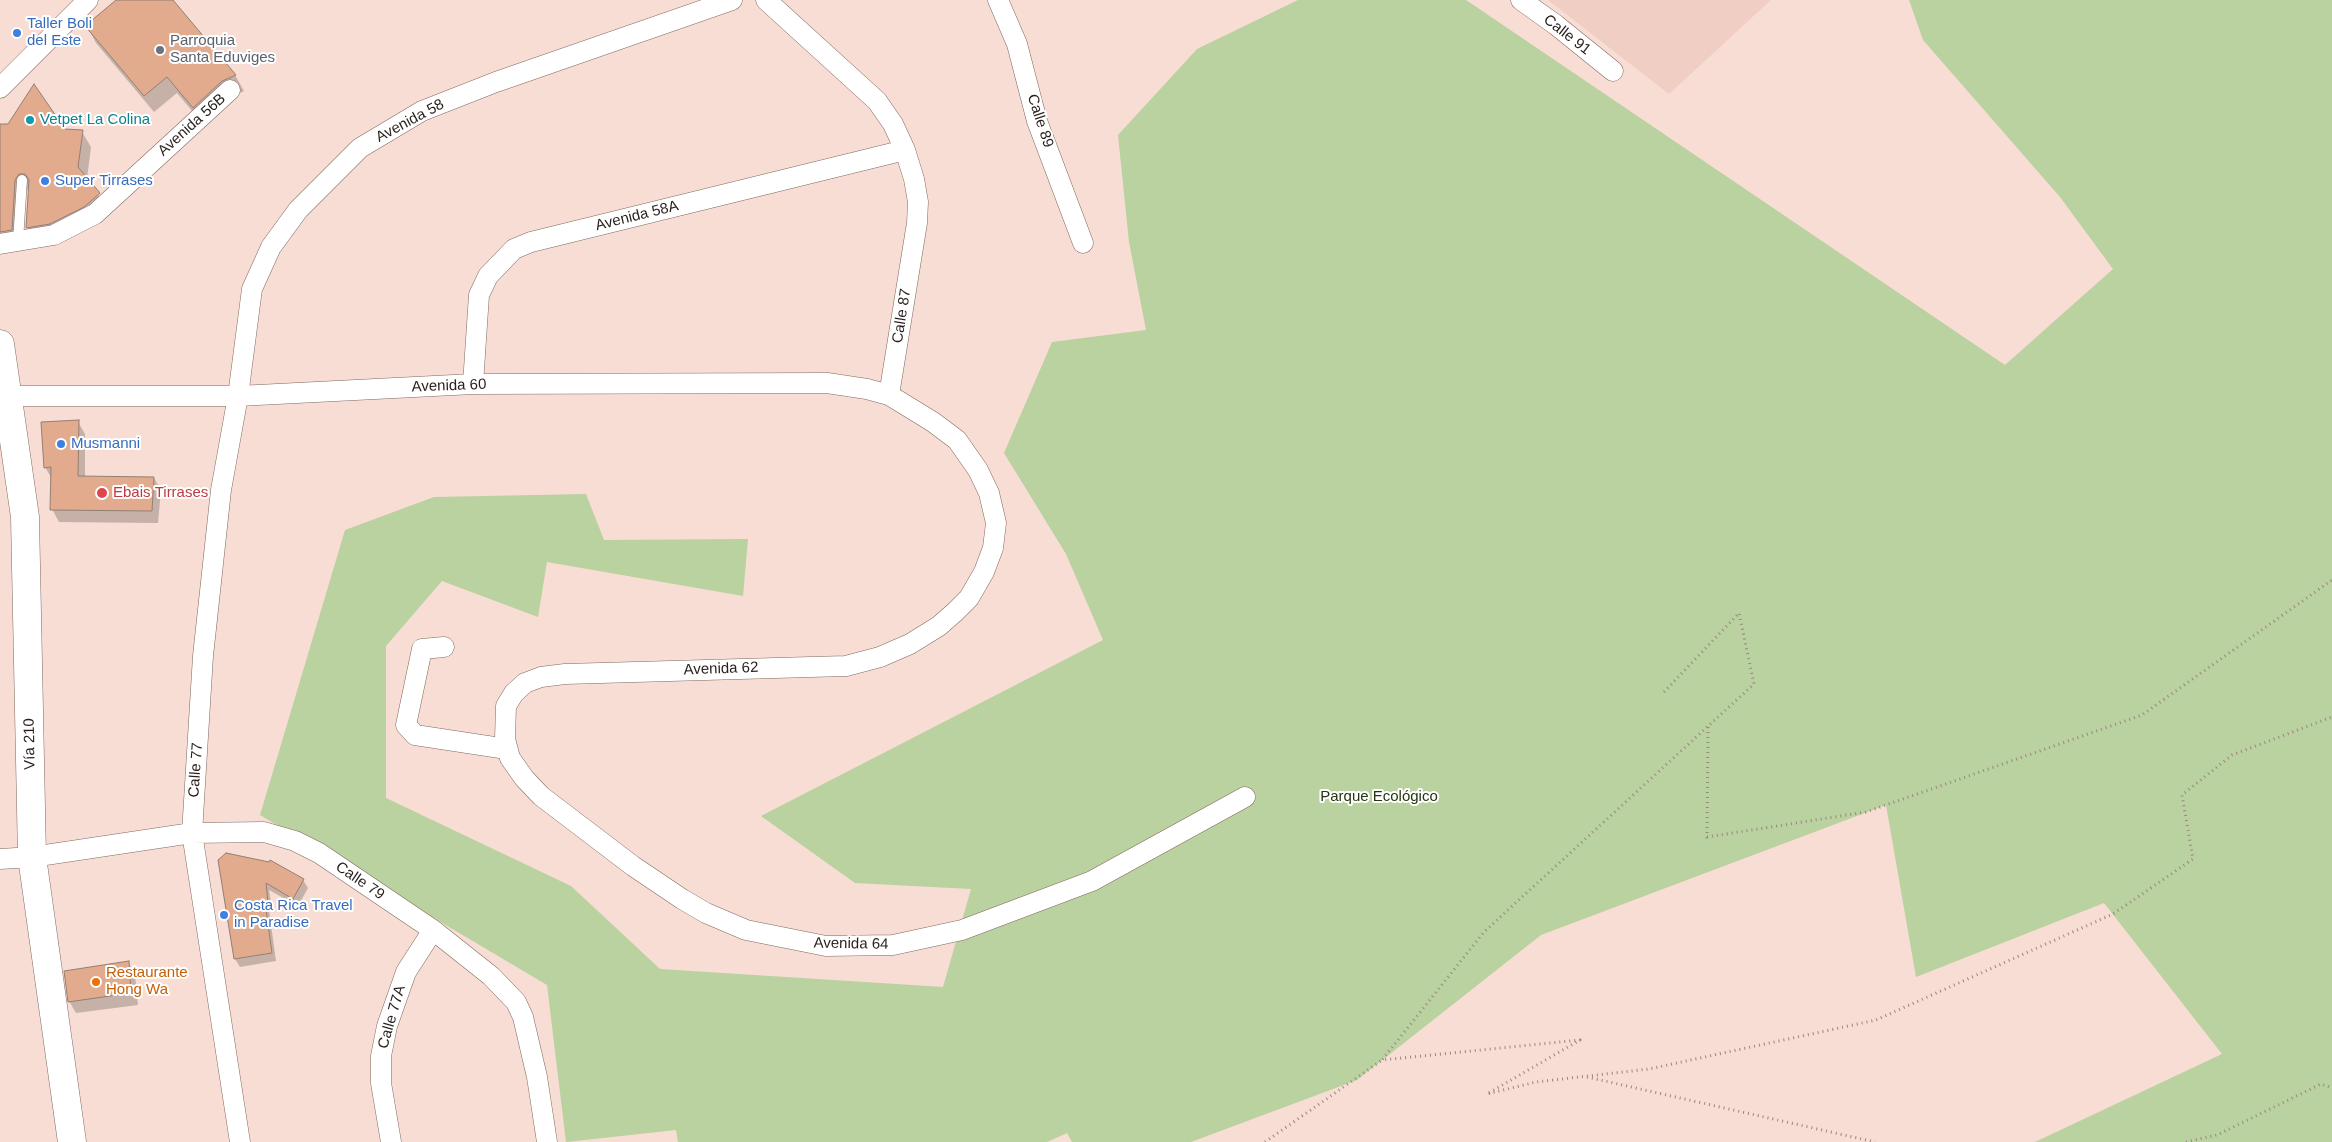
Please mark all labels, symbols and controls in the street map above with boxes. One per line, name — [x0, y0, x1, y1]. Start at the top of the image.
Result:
street label: Calle 91 — [1540, 11, 1594, 59]
place label: Taller Boli del Este — [27, 15, 92, 50]
marker: Taller Boli del Este — [11, 27, 23, 39]
place label: Parroquia Santa Eduviges — [170, 32, 275, 67]
marker: Parroquia Santa Eduviges — [154, 44, 166, 56]
street label: Avenida 56B — [154, 90, 230, 160]
street label: Calle 89 — [1023, 92, 1057, 150]
street label: Avenida 58 — [373, 95, 447, 147]
place label: Vetpet La Colina — [40, 111, 150, 129]
marker: Vetpet La Colina — [24, 114, 36, 126]
place label: Super Tirrases — [55, 172, 153, 190]
marker: Super Tirrases — [39, 175, 51, 187]
street label: Avenida 58A — [594, 197, 680, 235]
street label: Calle 87 — [889, 287, 915, 345]
street label: Avenida 60 — [411, 376, 487, 396]
place label: Musmanni — [71, 435, 140, 453]
marker: Musmanni — [55, 438, 67, 450]
place label: Ebais Tirrases — [113, 484, 208, 502]
marker: Ebais Tirrases — [95, 486, 109, 500]
street label: Avenida 62 — [683, 659, 759, 679]
street label: Vía 210 — [21, 718, 39, 770]
street label: Calle 77 — [185, 742, 207, 798]
park label: Parque Ecológico — [1320, 788, 1438, 806]
street label: Calle 79 — [332, 858, 388, 904]
place label: Costa Rica Travel in Paradise — [234, 897, 353, 932]
marker: Costa Rica Travel in Paradise — [218, 909, 230, 921]
street label: Avenida 64 — [813, 934, 889, 954]
place label: Restaurante Hong Wa — [106, 964, 188, 999]
marker: Restaurante Hong Wa — [90, 976, 102, 988]
street label: Calle 77A — [374, 983, 410, 1051]

